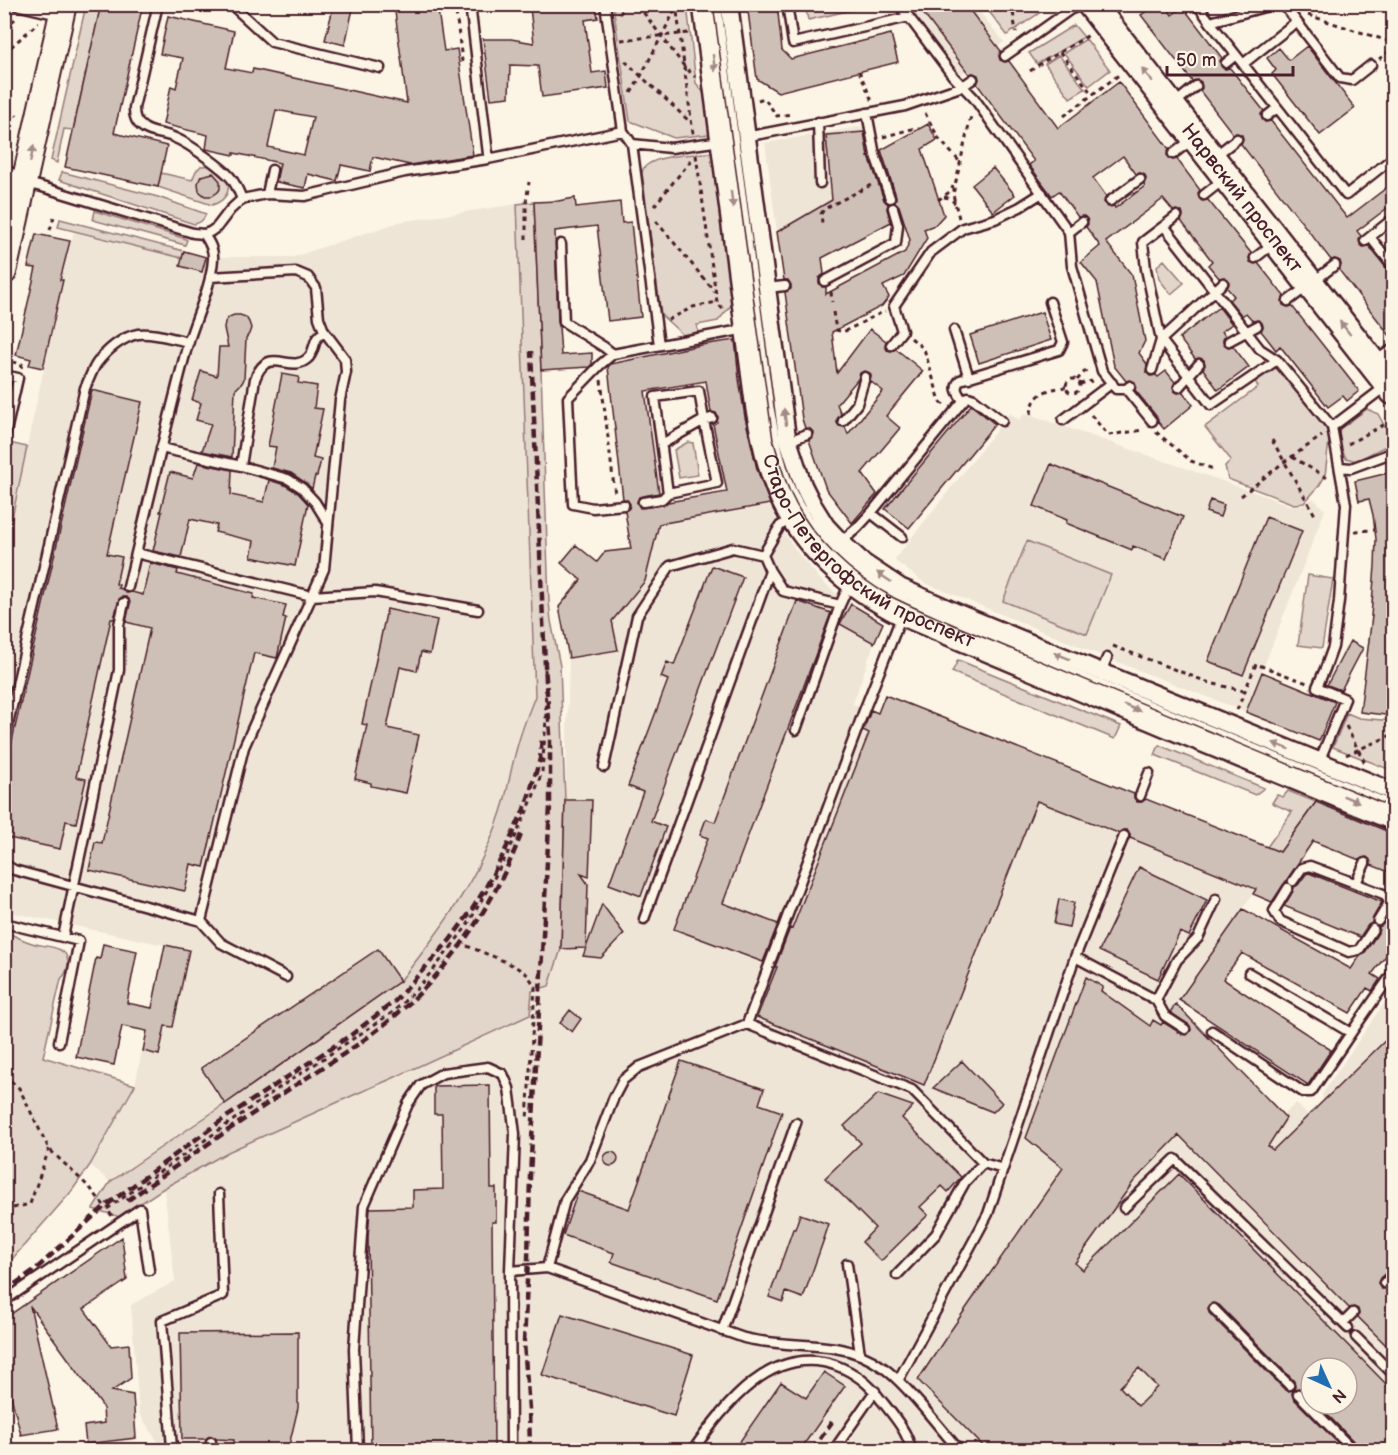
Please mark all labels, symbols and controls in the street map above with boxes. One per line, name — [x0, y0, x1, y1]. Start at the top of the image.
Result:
scale bar — [1167, 39, 1293, 77]
text: 50 m — [1176, 50, 1217, 71]
one-way arrow — [710, 53, 719, 72]
one-way arrow — [1140, 67, 1153, 83]
street label: Нарвский проспект — [1176, 119, 1308, 278]
one-way arrow — [27, 145, 37, 163]
one-way arrow — [728, 189, 737, 208]
one-way arrow — [1338, 320, 1351, 336]
one-way arrow — [780, 407, 789, 426]
street label: Старо-Петергофский проспект — [757, 452, 979, 654]
one-way arrow — [876, 571, 893, 582]
one-way arrow — [1052, 651, 1070, 661]
one-way arrow — [1123, 703, 1141, 713]
one-way arrow — [1272, 741, 1290, 750]
one-way arrow — [1342, 794, 1360, 804]
north arrow — [1299, 1356, 1359, 1416]
text: N — [1328, 1385, 1350, 1407]

